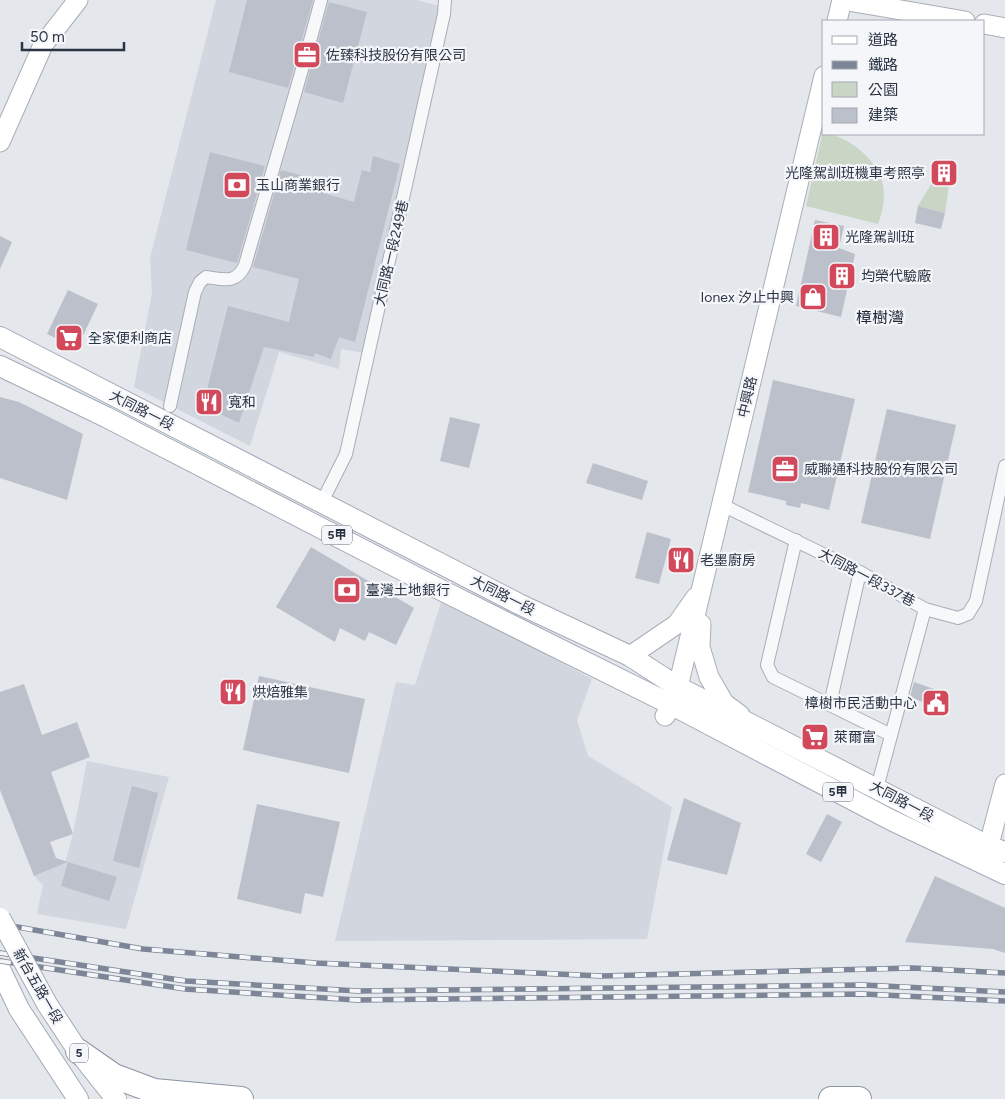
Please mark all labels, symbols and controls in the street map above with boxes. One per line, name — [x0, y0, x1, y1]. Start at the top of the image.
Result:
scale bar — [22, 20, 125, 52]
legend — [822, 20, 985, 135]
text: 50 m — [30, 28, 65, 46]
text: 道路 — [868, 31, 898, 49]
office icon: 佐臻科技股份有限公司 — [292, 40, 322, 70]
place label: 佐臻科技股份有限公司 — [326, 47, 466, 64]
text: 鐵路 — [868, 56, 898, 74]
text: 公園 — [868, 81, 898, 99]
text: 建築 — [868, 106, 898, 124]
building icon: 光隆駕訓班機車考照亭 — [929, 158, 959, 188]
place label: 光隆駕訓班機車考照亭 — [785, 165, 925, 182]
bank icon: 玉山商業銀行 — [222, 170, 252, 200]
place label: 玉山商業銀行 — [256, 177, 340, 194]
street label: 大同路一段249巷 — [371, 198, 412, 308]
building icon: 光隆駕訓班 — [811, 222, 841, 252]
place label: 光隆駕訓班 — [845, 229, 915, 246]
building icon: 均榮代驗廠 — [827, 261, 857, 291]
place label: 均榮代驗廠 — [861, 268, 931, 285]
shop icon: Ionex 汐止中興 — [798, 282, 828, 312]
place label: Ionex 汐止中興 — [701, 289, 794, 306]
district label: 樟樹灣 — [856, 308, 904, 327]
supermarket icon: 全家便利商店 — [54, 323, 84, 353]
place label: 全家便利商店 — [88, 330, 172, 347]
street label: 中興路 — [734, 375, 760, 419]
street label: 大同路一段 — [107, 387, 177, 434]
restaurant icon: 寬和 — [194, 387, 224, 417]
place label: 寬和 — [228, 394, 256, 411]
office icon: 威聯通科技股份有限公司 — [770, 454, 800, 484]
place label: 威聯通科技股份有限公司 — [804, 461, 958, 478]
road number: 5甲 — [322, 526, 352, 544]
restaurant icon: 老墨廚房 — [666, 545, 696, 575]
street label: 大同路一段337巷 — [816, 545, 918, 610]
place label: 老墨廚房 — [700, 552, 756, 569]
street label: 大同路一段 — [468, 572, 538, 619]
bank icon: 臺灣土地銀行 — [332, 575, 362, 605]
place label: 臺灣土地銀行 — [366, 582, 450, 599]
restaurant icon: 烘焙雅集 — [218, 677, 248, 707]
place label: 烘焙雅集 — [252, 684, 308, 701]
public building icon: 樟樹市民活動中心 — [921, 688, 951, 718]
place label: 樟樹市民活動中心 — [805, 695, 917, 712]
supermarket icon: 萊爾富 — [800, 722, 830, 752]
place label: 萊爾富 — [834, 729, 876, 746]
street label: 大同路一段 — [867, 778, 937, 825]
road number: 5甲 — [823, 782, 853, 802]
street label: 新台五路一段 — [9, 946, 66, 1027]
road number: 5 — [70, 1044, 88, 1062]

